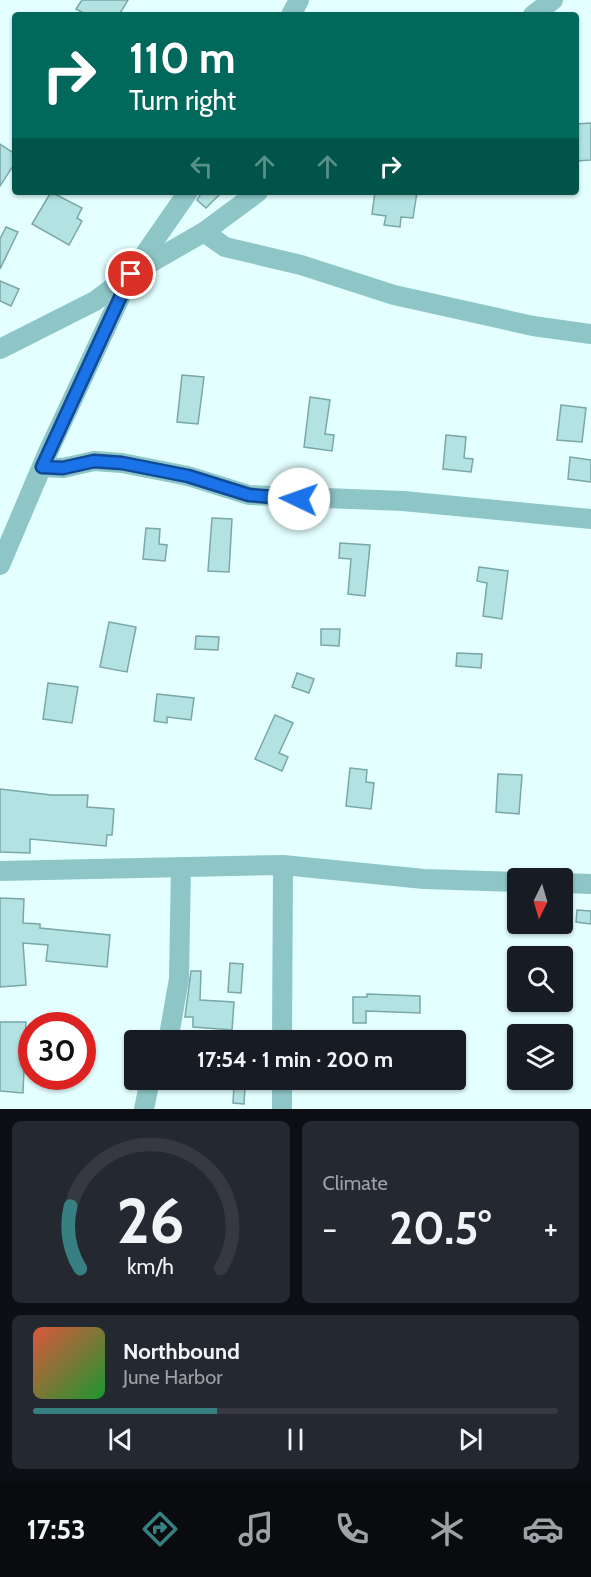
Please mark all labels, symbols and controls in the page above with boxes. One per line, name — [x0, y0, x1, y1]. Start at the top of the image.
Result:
text: 110 m — [129, 32, 236, 84]
icon: right — [30, 36, 108, 114]
text: Turn right — [129, 84, 236, 117]
icon: left — [185, 150, 218, 183]
icon: ahead — [248, 150, 281, 183]
icon: ahead — [311, 150, 344, 183]
icon: right — [374, 150, 407, 183]
pin — [105, 248, 156, 299]
icon: arrive — [114, 257, 147, 290]
position arrow — [267, 467, 331, 531]
north arrow — [507, 868, 573, 934]
map controls — [507, 868, 573, 1090]
button: search — [507, 946, 573, 1012]
speed limit sign: 30 — [18, 1012, 96, 1090]
button: layers — [507, 1024, 573, 1090]
text: 17:54 · 1 min · 200 m — [197, 1046, 393, 1073]
text: Climate — [323, 1171, 388, 1195]
text: 26 — [117, 1183, 185, 1259]
text: 20.5° — [389, 1201, 491, 1255]
text: − — [323, 1208, 337, 1248]
text: + — [543, 1208, 558, 1248]
text: km/h — [127, 1253, 174, 1279]
text: Northbound — [123, 1338, 240, 1365]
text: June Harbor — [123, 1365, 223, 1389]
icon: previous — [104, 1423, 137, 1456]
icon: pause — [279, 1423, 312, 1456]
icon: next — [454, 1423, 487, 1456]
icon: directions — [139, 1508, 181, 1550]
icon: music — [235, 1508, 277, 1550]
icon: phone — [331, 1508, 373, 1550]
icon: climate — [426, 1508, 468, 1550]
icon: car — [522, 1508, 564, 1550]
text: 17:53 — [27, 1513, 86, 1546]

